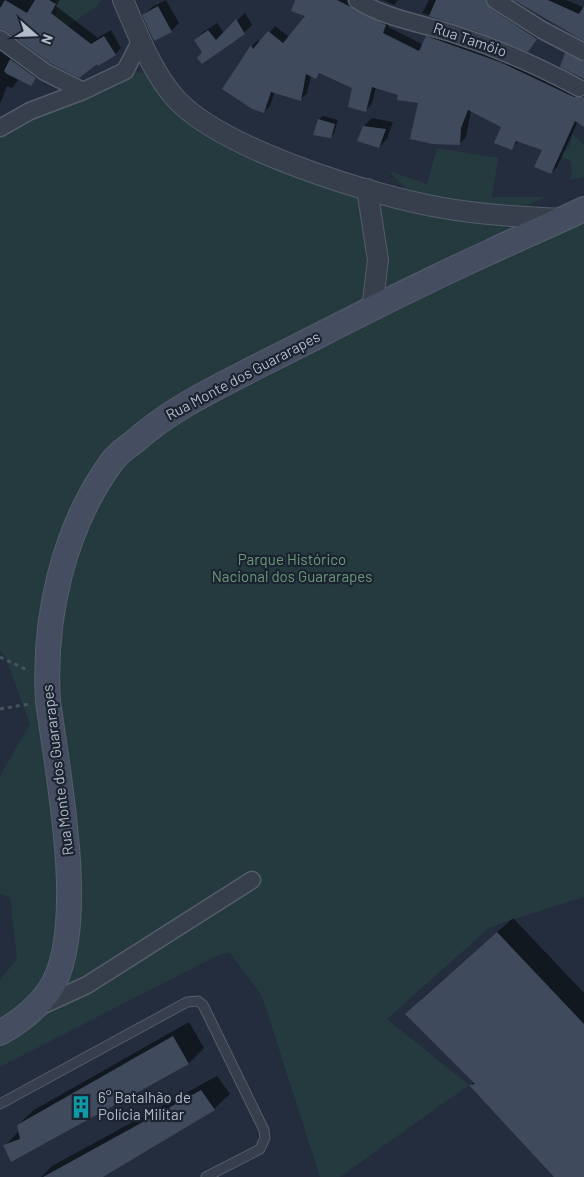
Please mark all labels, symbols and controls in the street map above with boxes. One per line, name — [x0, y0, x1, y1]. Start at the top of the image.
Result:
north arrow — [10, 10, 60, 60]
street label: Rua Tamôio — [431, 18, 509, 60]
text: N — [38, 32, 57, 47]
street label: Rua Monte dos Guararapes — [162, 327, 323, 423]
park label: Parque Histórico Nacional dos Guararapes — [212, 550, 372, 585]
street label: Rua Monte dos Guararapes — [38, 684, 76, 857]
place label: 6° Batalhão de Polícia Militar — [98, 1088, 191, 1123]
building icon: 6° Batalhão de Polícia Militar — [68, 1094, 94, 1120]

